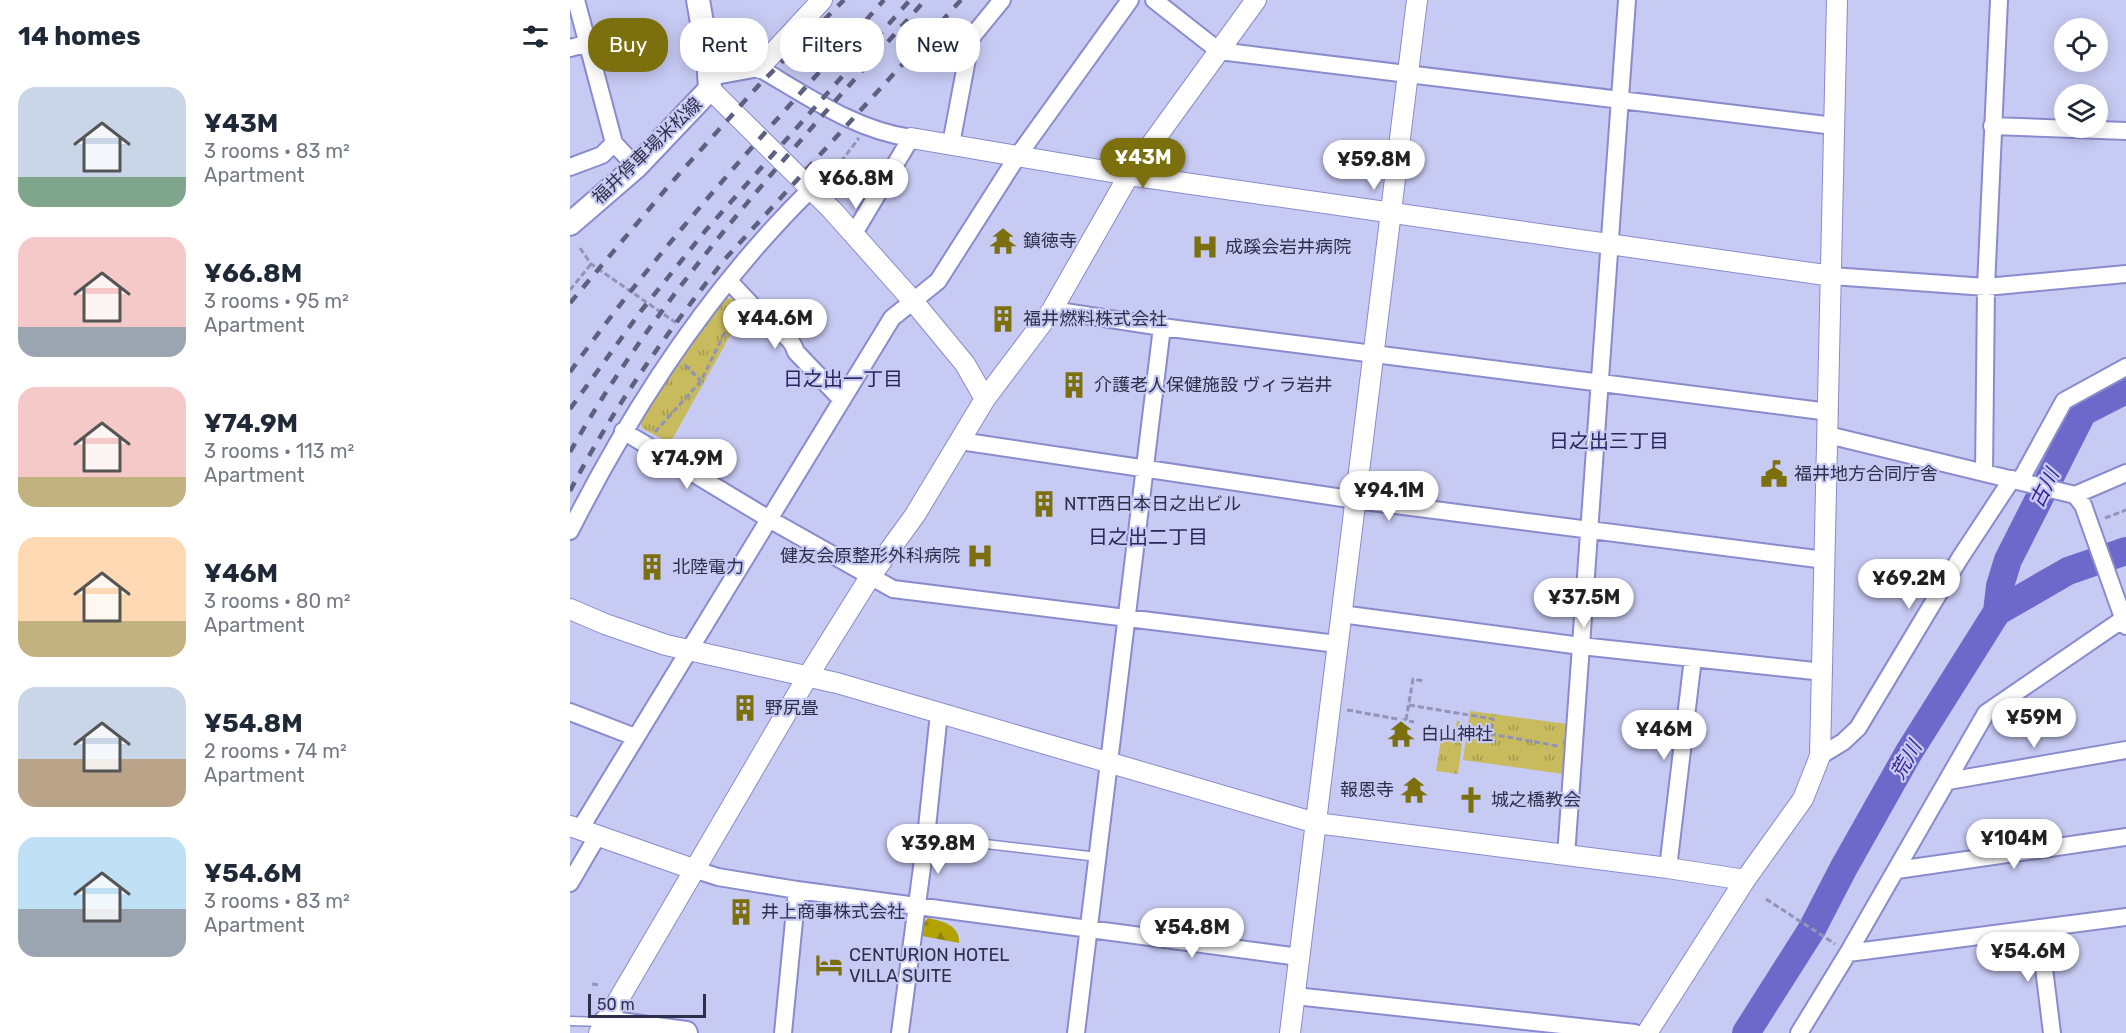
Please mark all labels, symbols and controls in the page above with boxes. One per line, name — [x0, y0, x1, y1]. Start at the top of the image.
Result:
chip: Buy — [588, 18, 668, 72]
chip: Rent — [680, 18, 768, 72]
chip: Filters — [780, 18, 884, 72]
chip: New — [896, 18, 980, 72]
map controls — [2054, 18, 2108, 138]
button: locate — [2054, 18, 2108, 72]
icon: filters — [519, 20, 552, 53]
text: 14 homes — [18, 21, 141, 52]
button: layers — [2054, 84, 2108, 138]
street label: 福井停車場米松線 — [588, 93, 706, 209]
text: ¥43M — [204, 108, 278, 139]
icon: home — [66, 111, 138, 183]
pin: ¥43M — [1107, 138, 1179, 189]
text: 3 rooms · 83 m² — [204, 139, 350, 163]
pin: ¥59.8M — [1325, 140, 1423, 191]
text: ¥43M — [1114, 145, 1172, 169]
text: ¥59.8M — [1337, 147, 1411, 171]
pin: ¥66.8M — [807, 159, 905, 210]
text: Apartment — [204, 163, 305, 187]
text: ¥66.8M — [818, 166, 894, 190]
temple icon: 鎮徳寺 — [988, 226, 1018, 256]
place label: 鎮徳寺 — [1023, 230, 1077, 252]
hospital icon: 成蹊会岩井病院 — [1190, 232, 1220, 262]
place label: 成蹊会岩井病院 — [1225, 236, 1351, 258]
text: ¥66.8M — [204, 258, 302, 289]
icon: home — [66, 261, 138, 333]
text: 3 rooms · 95 m² — [204, 289, 349, 313]
pin: ¥44.6M — [726, 299, 824, 350]
building icon: 福井燃料株式会社 — [988, 304, 1018, 334]
text: ¥44.6M — [737, 306, 813, 330]
place label: 福井燃料株式会社 — [1023, 308, 1167, 330]
text: Apartment — [204, 313, 305, 337]
district label: 日之出一丁目 — [783, 367, 903, 391]
building icon: 介護老人保健施設 ヴィラ岩井 — [1059, 370, 1089, 400]
place label: 介護老人保健施設 ヴィラ岩井 — [1094, 374, 1332, 396]
text: ¥74.9M — [204, 408, 298, 439]
icon: home — [66, 411, 138, 483]
district label: 日之出三丁目 — [1549, 429, 1669, 453]
text: 3 rooms · 113 m² — [204, 439, 354, 463]
pin: ¥74.9M — [638, 439, 736, 490]
text: ¥74.9M — [651, 446, 723, 470]
public building icon: 福井地方合同庁舎 — [1759, 459, 1789, 489]
text: Apartment — [204, 463, 305, 487]
place label: 福井地方合同庁舎 — [1794, 463, 1938, 485]
water label: 古川 — [2024, 463, 2065, 511]
pin: ¥94.1M — [1340, 471, 1438, 522]
text: ¥94.1M — [1354, 478, 1424, 502]
building icon: NTT西日本日之出ビル — [1029, 489, 1059, 519]
place label: NTT西日本日之出ビル — [1064, 493, 1241, 515]
district label: 日之出二丁目 — [1088, 525, 1208, 549]
hospital icon: 健友会原整形外科病院 — [965, 541, 995, 571]
place label: 健友会原整形外科病院 — [780, 545, 960, 567]
building icon: 北陸電力 — [637, 552, 667, 582]
place label: 北陸電力 — [672, 556, 744, 578]
text: ¥46M — [204, 558, 278, 589]
pin: ¥69.2M — [1860, 559, 1958, 610]
icon: home — [66, 561, 138, 633]
text: ¥69.2M — [1872, 566, 1946, 590]
pin: ¥37.5M — [1535, 578, 1633, 629]
text: ¥37.5M — [1548, 585, 1620, 609]
text: 3 rooms · 80 m² — [204, 589, 351, 613]
text: Apartment — [204, 613, 305, 637]
building icon: 野尻畳 — [730, 693, 760, 723]
place label: 野尻畳 — [765, 697, 819, 719]
pin: ¥59M — [1998, 698, 2070, 749]
text: ¥59M — [2006, 705, 2062, 729]
text: ¥54.8M — [204, 708, 303, 739]
pin: ¥46M — [1628, 710, 1700, 761]
icon: home — [66, 711, 138, 783]
text: ¥46M — [1635, 717, 1693, 741]
temple icon: 白山神社 — [1386, 719, 1416, 749]
place label: 白山神社 — [1421, 723, 1493, 745]
water label: 荒川 — [1886, 735, 1927, 783]
text: 2 rooms · 74 m² — [204, 739, 347, 763]
text: Apartment — [204, 763, 305, 787]
temple icon: 報恩寺 — [1399, 775, 1429, 805]
place label: 報恩寺 — [1340, 779, 1394, 801]
church icon: 城之橋教会 — [1456, 785, 1486, 815]
place label: 城之橋教会 — [1491, 789, 1581, 811]
pin: ¥104M — [1972, 819, 2056, 870]
pin: ¥39.8M — [889, 824, 987, 875]
text: ¥104M — [1980, 826, 2048, 850]
text: ¥39.8M — [901, 831, 975, 855]
text: ¥54.6M — [204, 858, 302, 889]
icon: home — [66, 861, 138, 933]
text: 3 rooms · 83 m² — [204, 889, 350, 913]
building icon: 井上商事株式会社 — [726, 897, 756, 927]
place label: 井上商事株式会社 — [761, 901, 905, 923]
pin: ¥54.8M — [1143, 908, 1241, 959]
text: Apartment — [204, 913, 305, 937]
text: ¥54.8M — [1154, 915, 1230, 939]
pin: ¥54.6M — [1979, 932, 2077, 983]
text: ¥54.6M — [1990, 939, 2066, 963]
place label: CENTURION HOTEL VILLA SUITE — [849, 944, 1010, 987]
hotel icon: CENTURION HOTEL VILLA SUITE — [814, 950, 844, 980]
scale bar — [588, 991, 706, 1018]
text: 50 m — [597, 995, 635, 1014]

